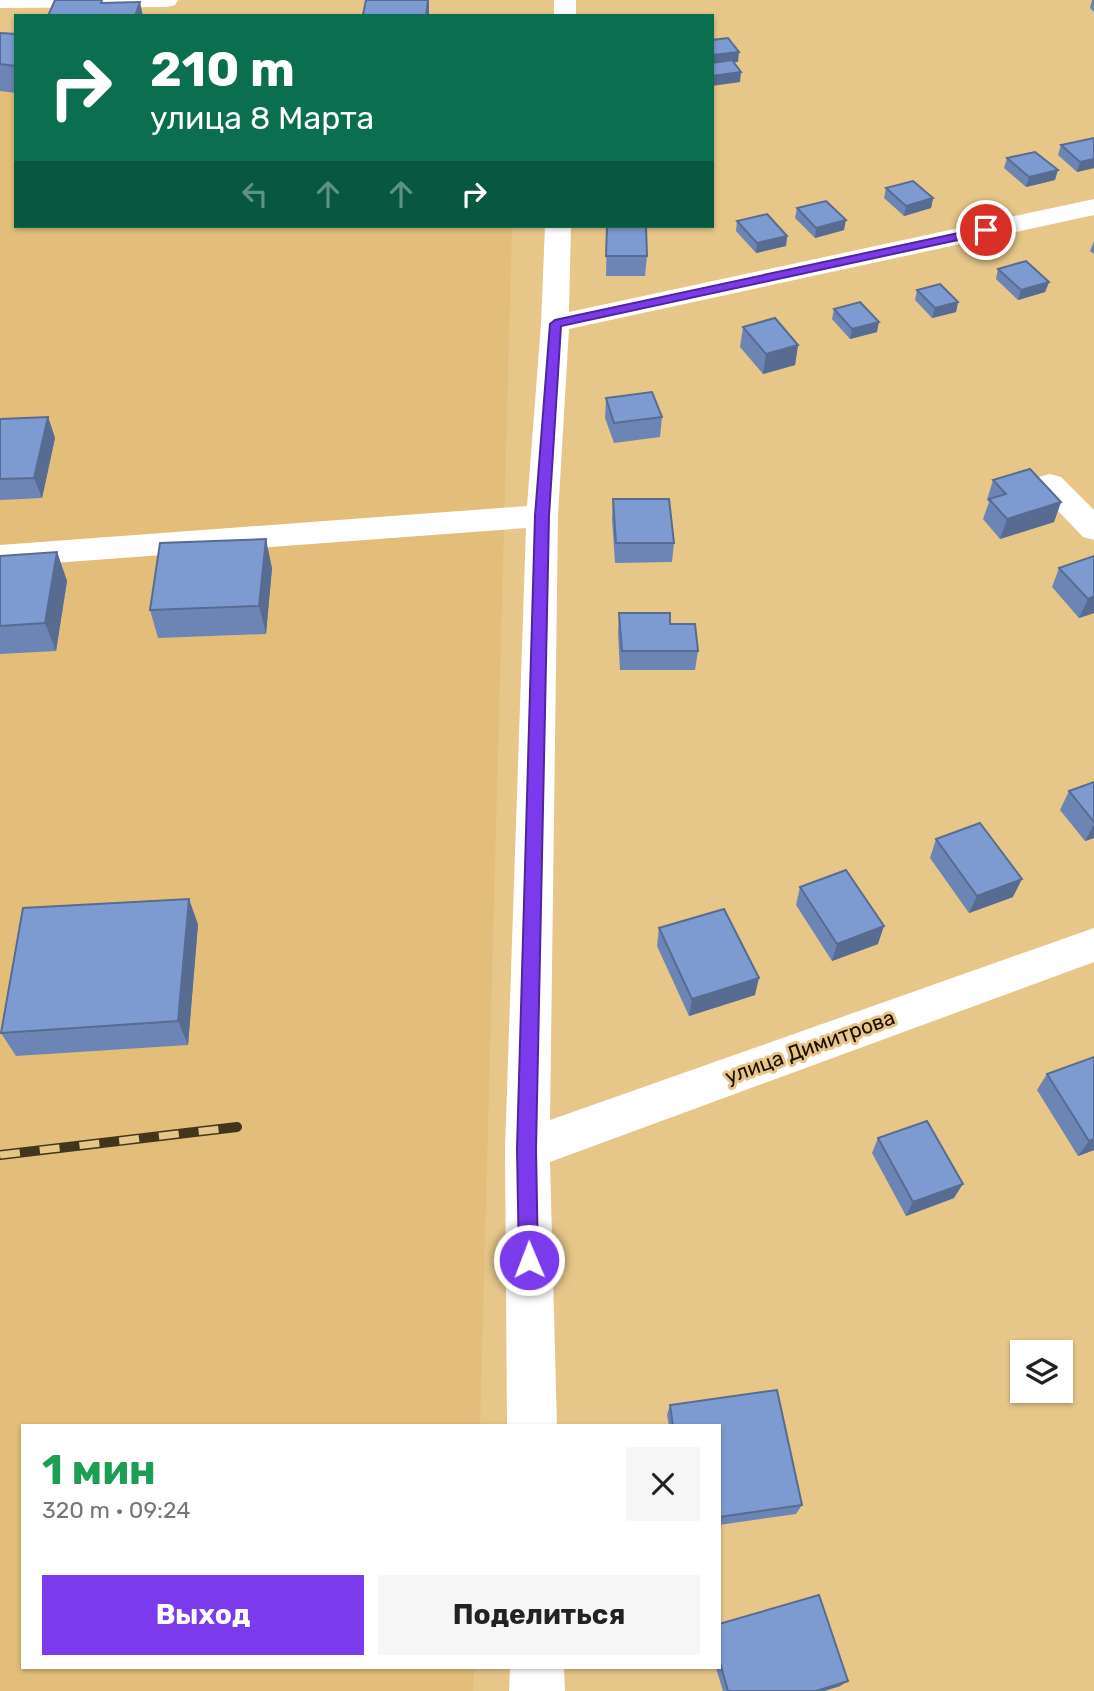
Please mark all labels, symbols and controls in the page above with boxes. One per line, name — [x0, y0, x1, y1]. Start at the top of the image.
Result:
text: 210 m — [150, 40, 295, 98]
icon: right — [35, 42, 126, 133]
text: улица 8 Марта — [150, 99, 374, 137]
icon: left — [236, 175, 274, 213]
icon: ahead — [309, 175, 347, 213]
icon: ahead — [382, 175, 420, 213]
icon: right — [455, 175, 493, 213]
pin — [956, 200, 1016, 260]
icon: arrive — [967, 211, 1005, 249]
street label: улица Димитрова — [721, 1004, 898, 1089]
position arrow — [492, 1223, 566, 1297]
map controls — [1010, 1340, 1073, 1403]
button: layers — [1010, 1340, 1073, 1403]
text: 1 мин — [42, 1445, 156, 1495]
button: close — [626, 1447, 700, 1521]
text: 320 m · 09:24 — [42, 1496, 191, 1524]
button: Выход — [42, 1575, 364, 1655]
button: Поделиться — [378, 1575, 700, 1655]

